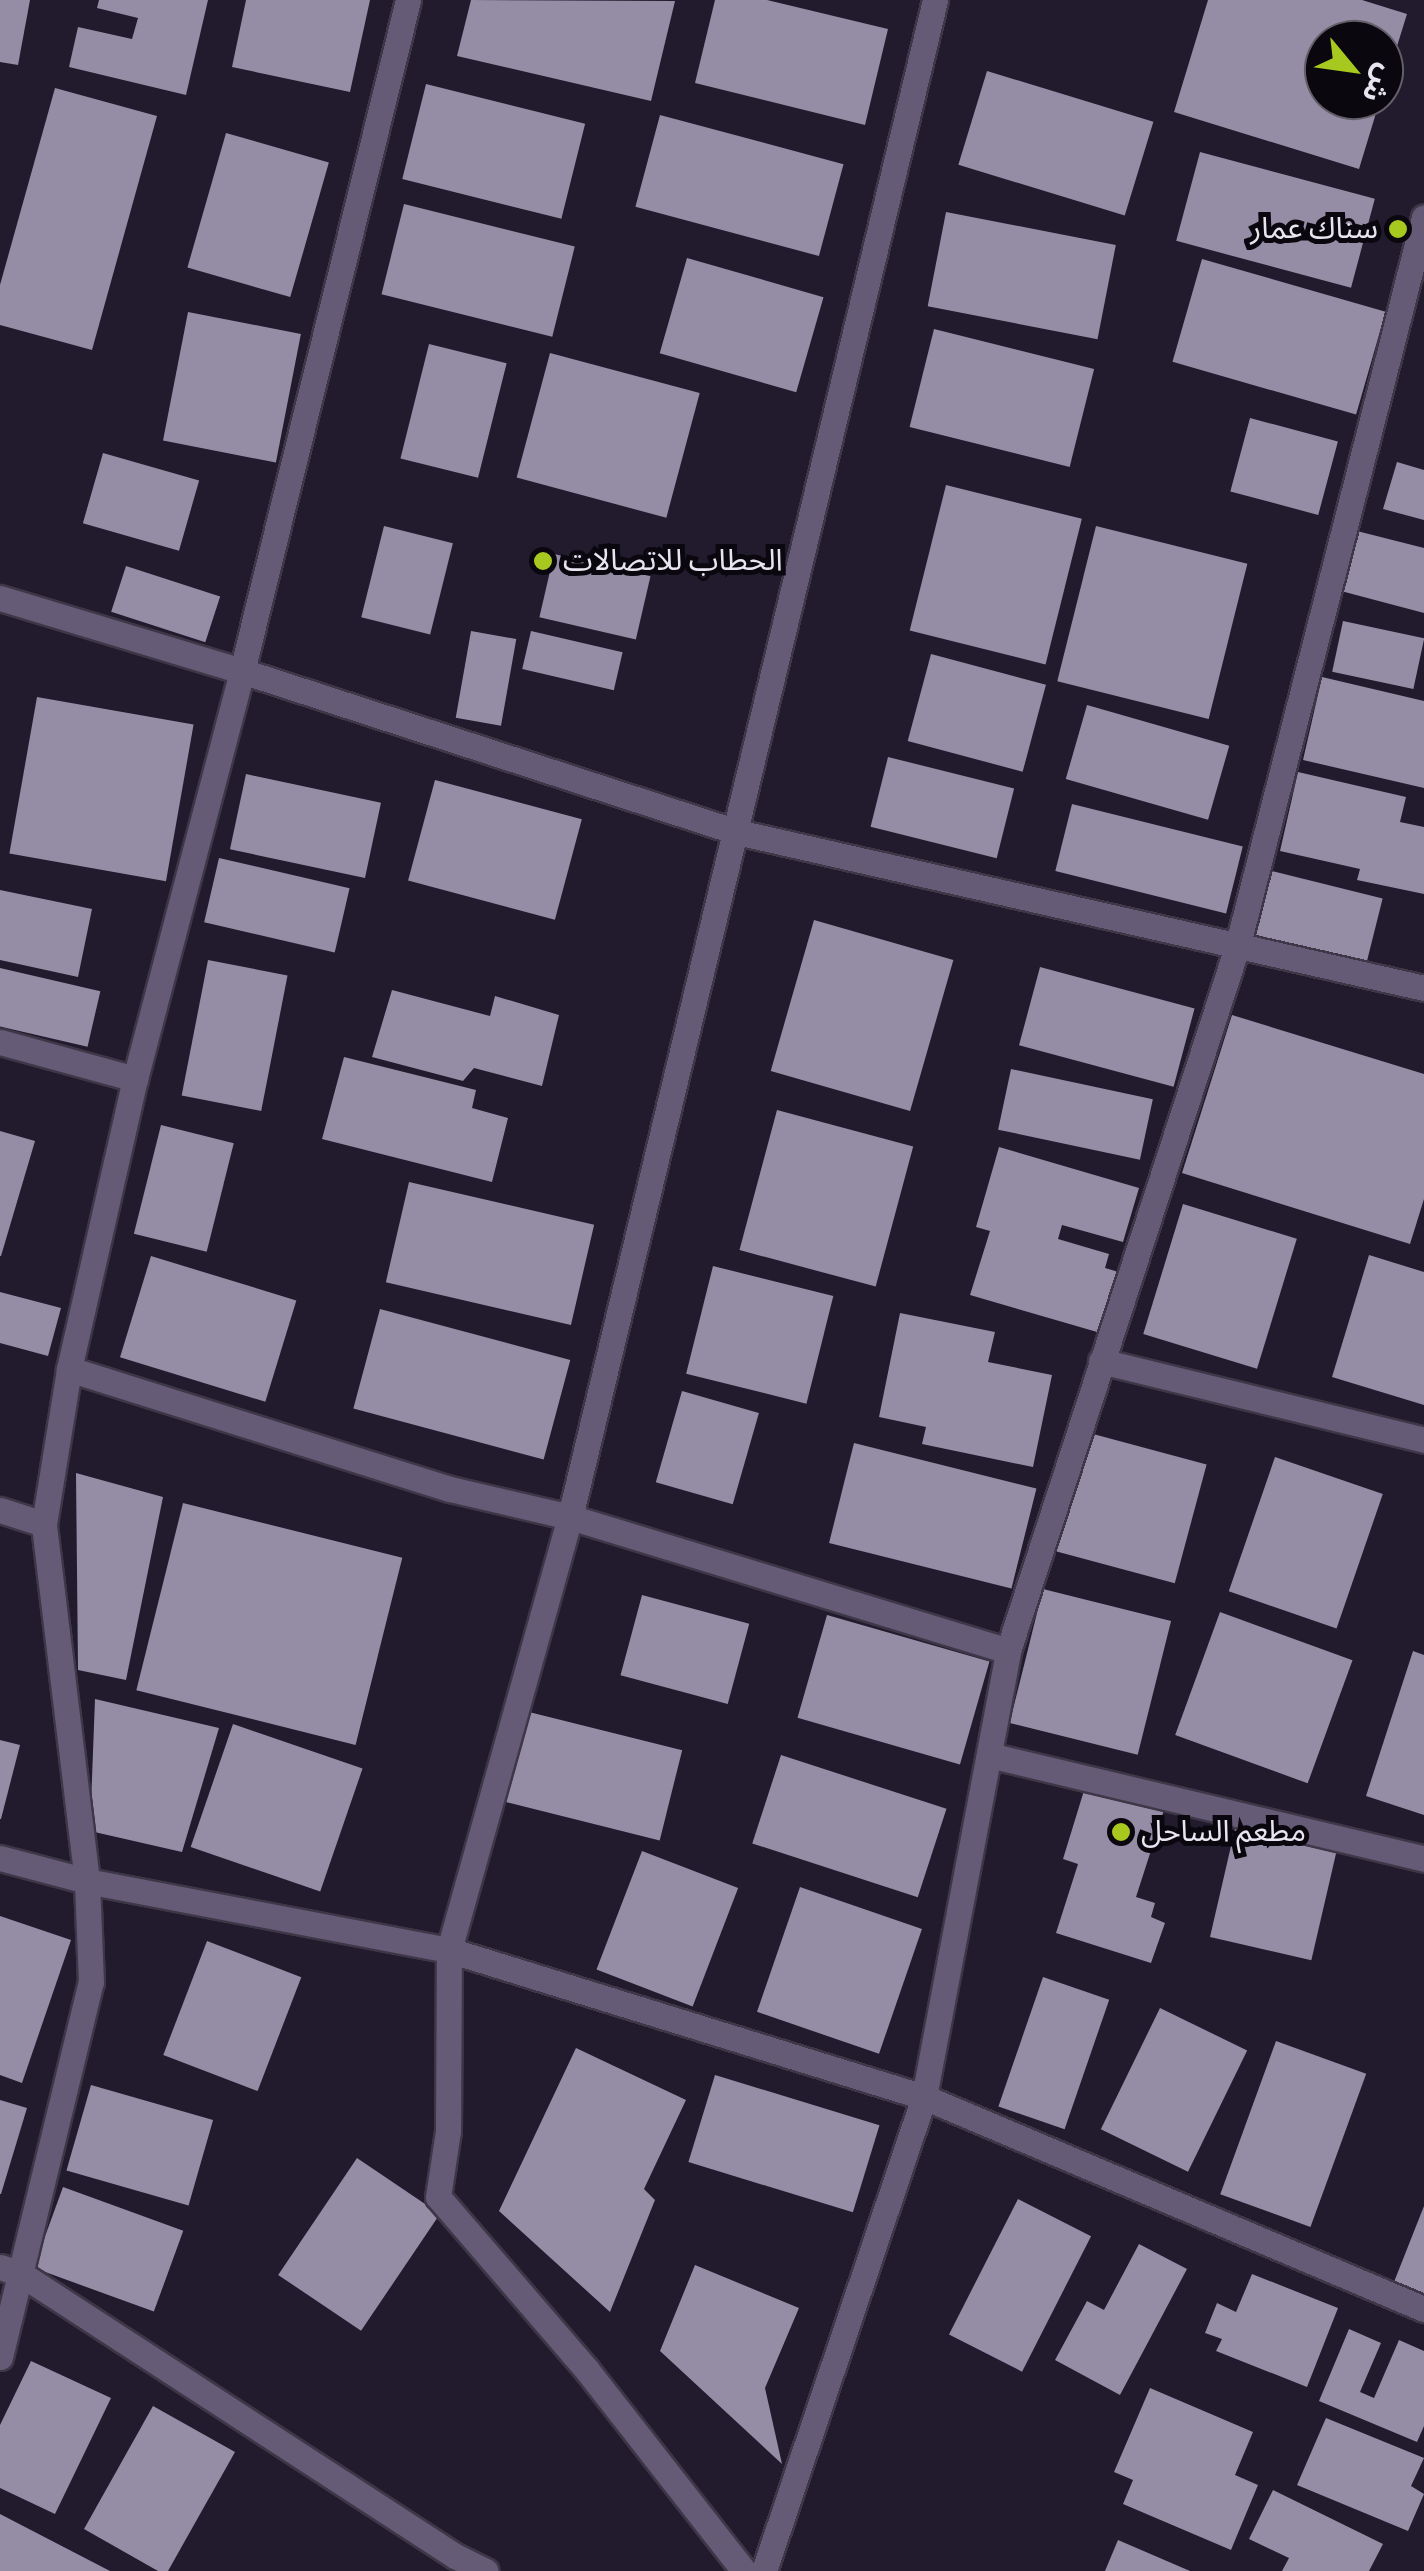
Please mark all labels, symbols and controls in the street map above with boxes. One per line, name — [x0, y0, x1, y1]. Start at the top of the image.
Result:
north arrow — [1304, 20, 1404, 120]
text: ش — [1354, 59, 1403, 109]
place label: سناك عمار — [1250, 211, 1378, 247]
marker: سناك عمار — [1387, 218, 1409, 240]
place label: الحطاب للاتصالات — [563, 543, 783, 579]
marker: الحطاب للاتصالات — [532, 550, 554, 572]
place label: مطعم الساحل — [1141, 1814, 1306, 1850]
marker: مطعم الساحل — [1110, 1821, 1132, 1843]

